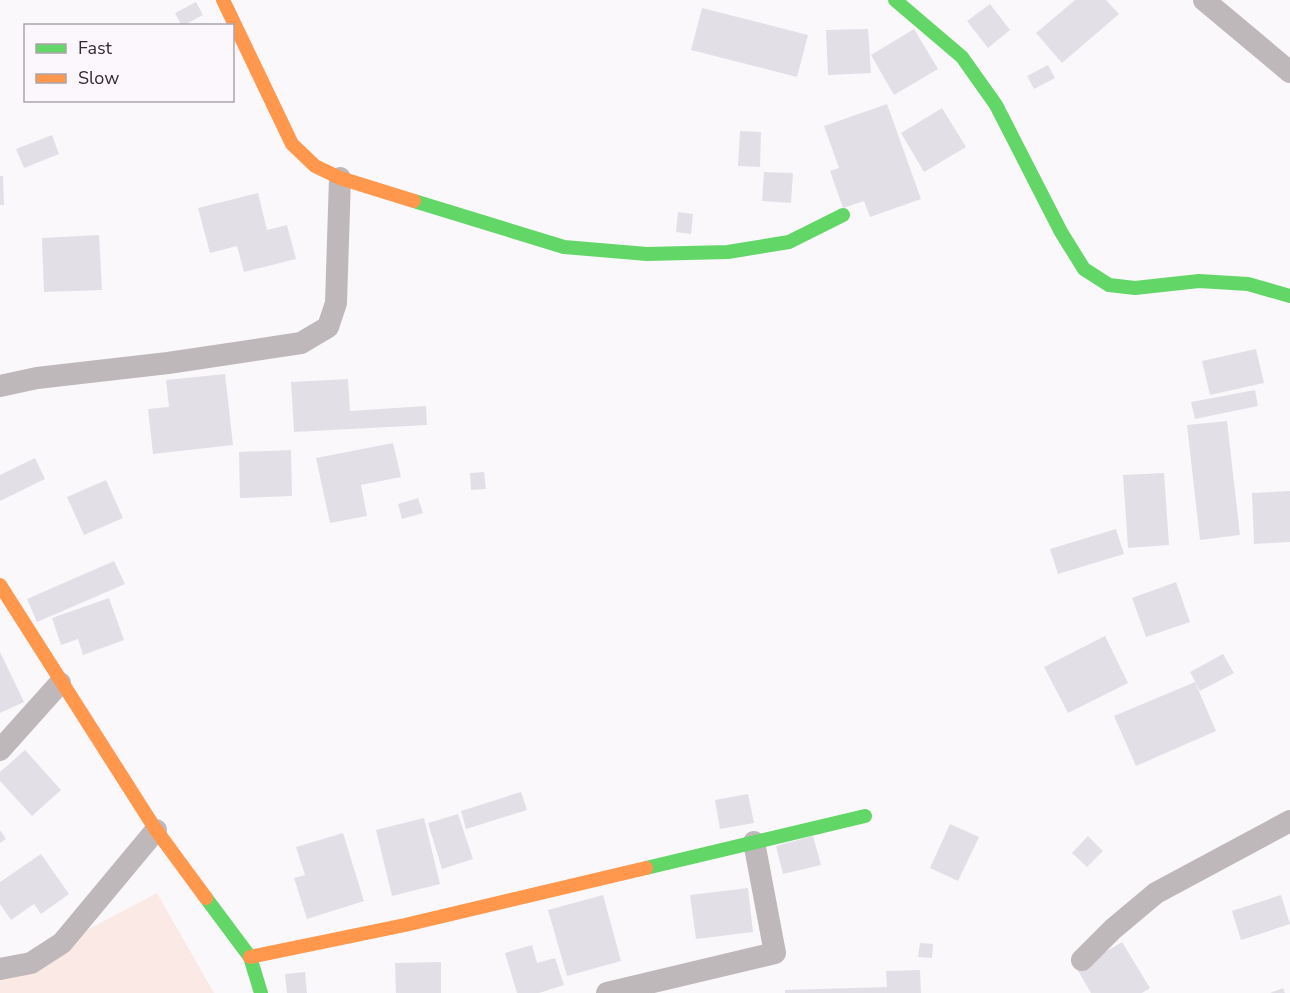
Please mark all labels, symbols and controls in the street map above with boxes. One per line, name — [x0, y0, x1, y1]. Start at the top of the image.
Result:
legend — [24, 24, 234, 102]
text: Fast — [78, 36, 113, 60]
text: Slow — [78, 66, 119, 90]

